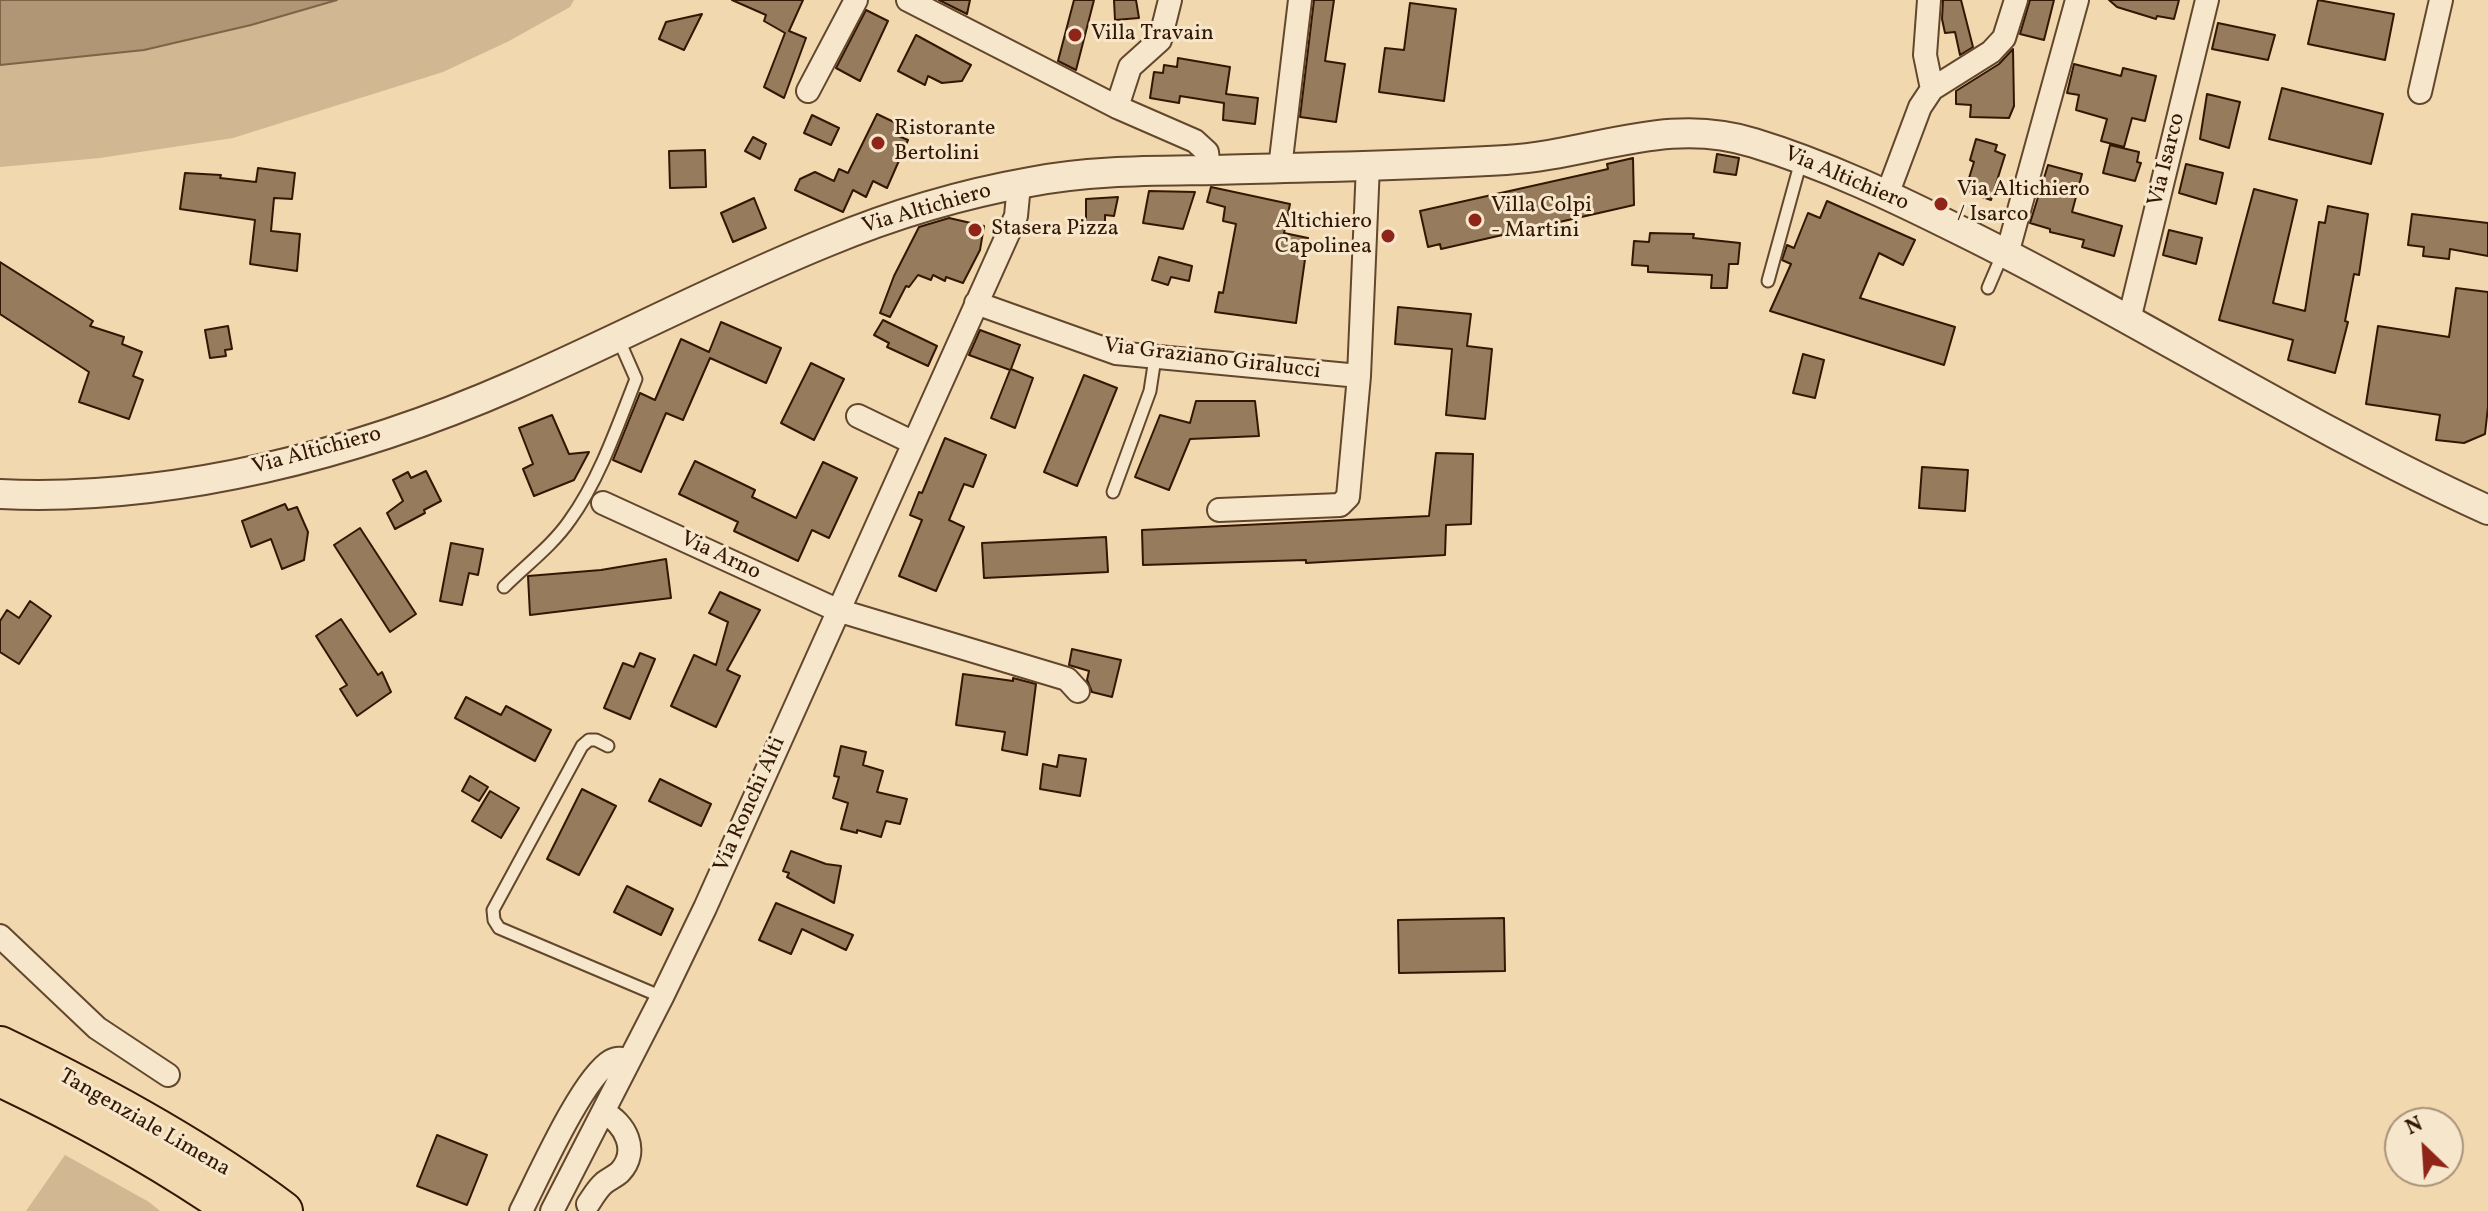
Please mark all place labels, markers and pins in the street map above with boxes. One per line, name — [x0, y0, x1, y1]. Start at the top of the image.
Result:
place label: Villa Travain — [1091, 22, 1214, 48]
marker: Villa Travain — [1066, 26, 1084, 44]
place label: Ristorante Bertolini — [894, 117, 996, 168]
marker: Ristorante Bertolini — [869, 134, 887, 152]
place label: Via Altichiero / Isarco — [1957, 178, 2090, 230]
place label: Villa Colpi - Martini — [1491, 194, 1592, 246]
marker: Via Altichiero / Isarco — [1932, 195, 1950, 213]
place label: Altichiero Capolinea — [1275, 210, 1372, 262]
marker: Villa Colpi - Martini — [1466, 211, 1484, 229]
place label: Stasera Pizza — [991, 217, 1119, 243]
marker: Stasera Pizza — [966, 221, 984, 239]
marker: Altichiero Capolinea — [1379, 227, 1397, 245]

